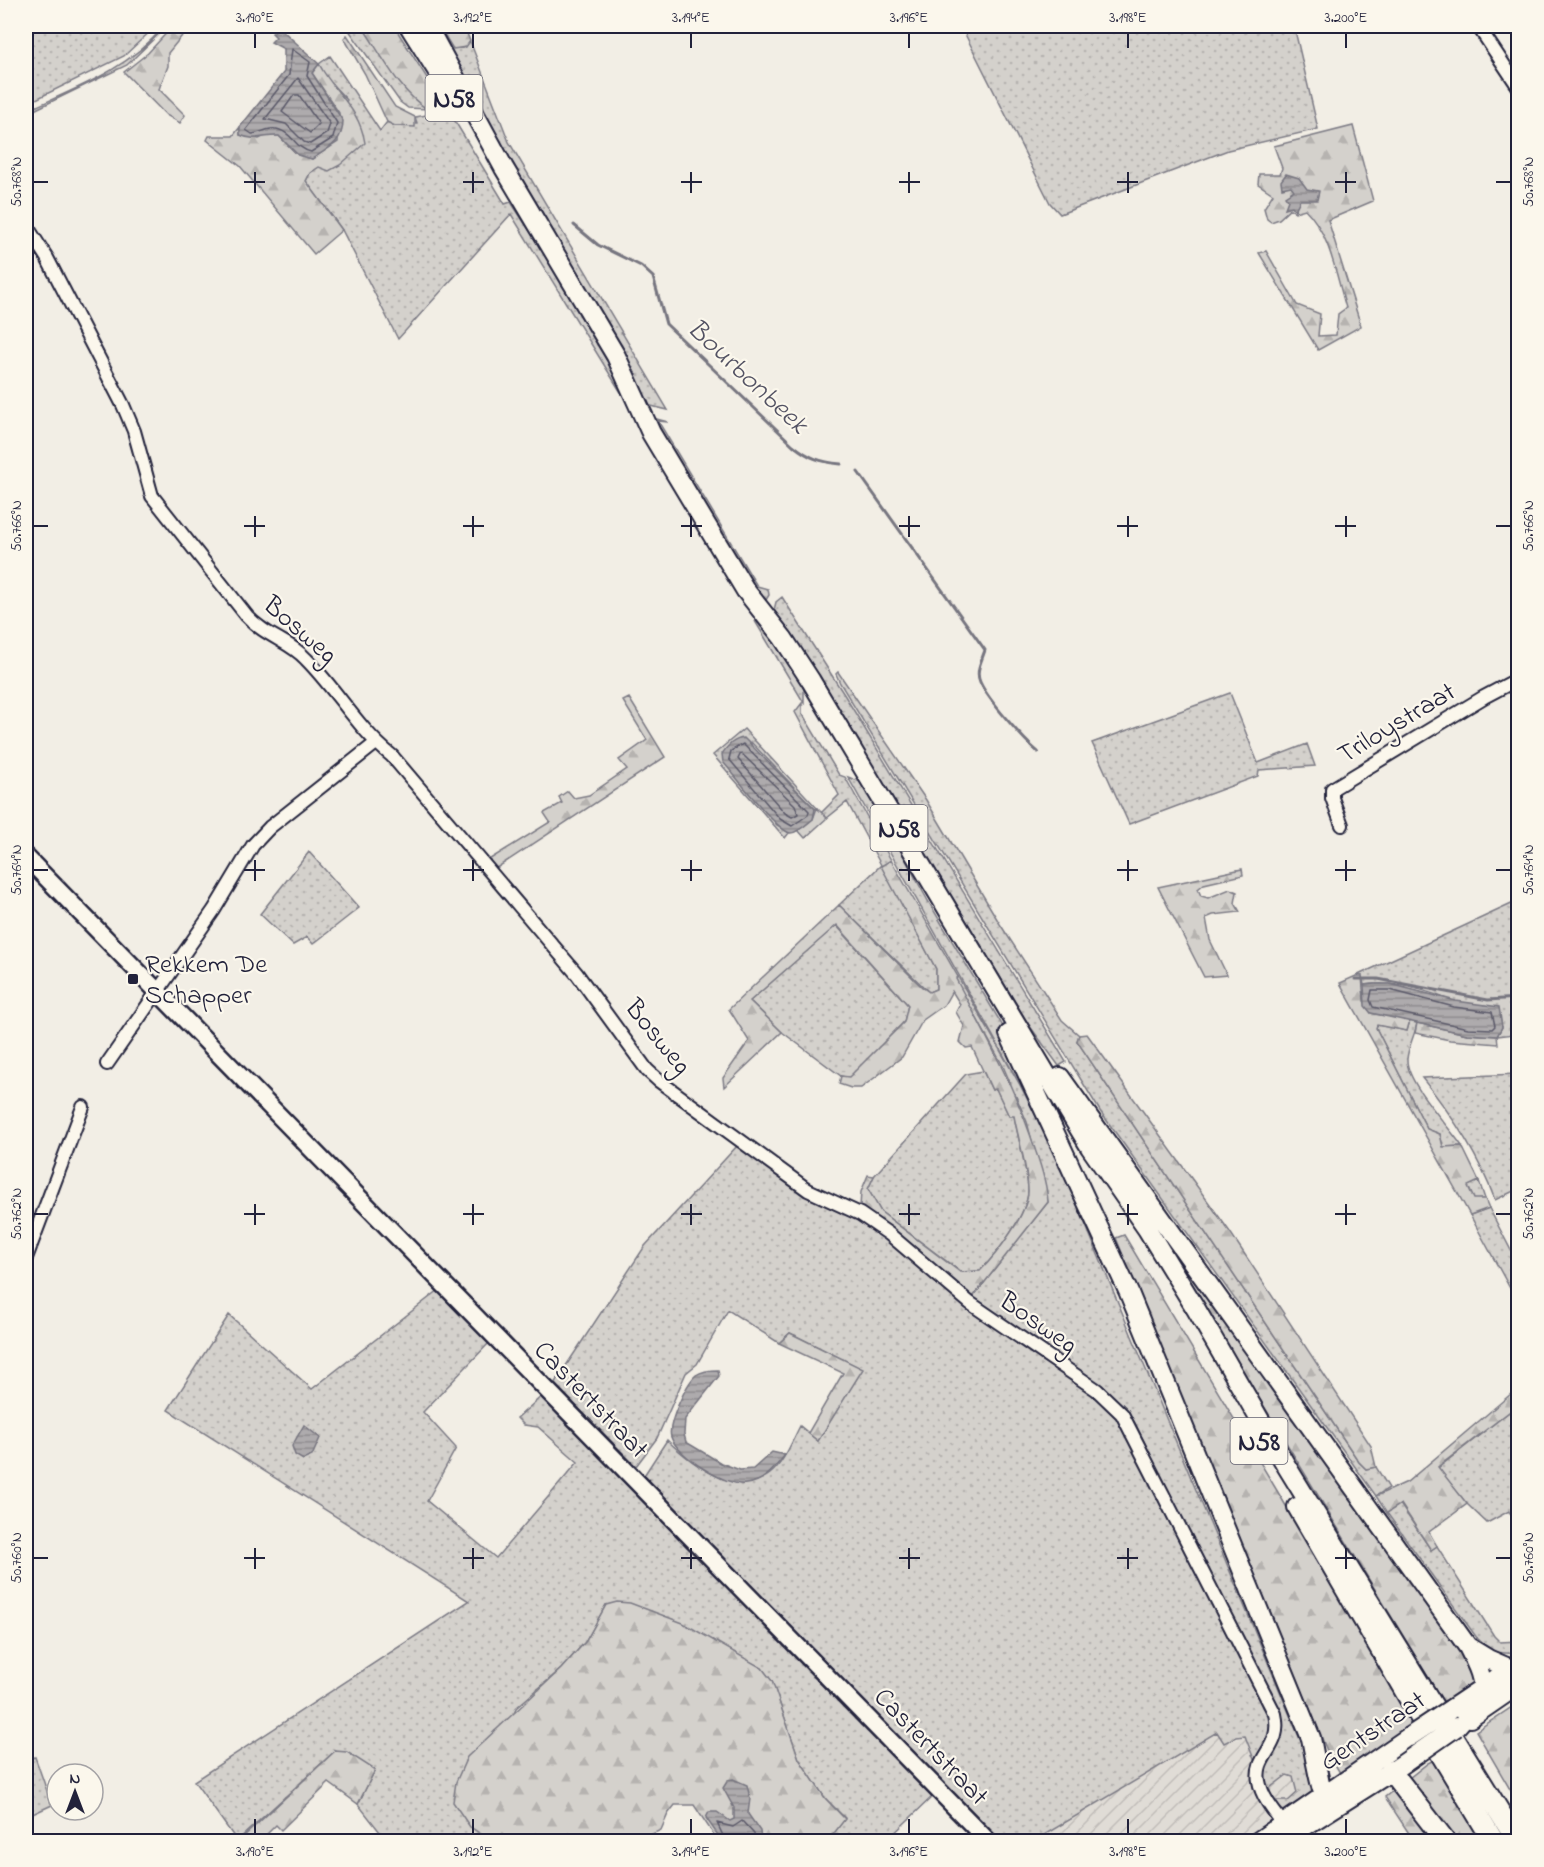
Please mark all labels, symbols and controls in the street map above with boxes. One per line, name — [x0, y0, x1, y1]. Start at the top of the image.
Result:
text: 3.190°E — [236, 7, 274, 29]
text: 3.192°E — [453, 7, 493, 29]
text: 3.194°E — [672, 7, 710, 29]
text: 3.196°E — [890, 7, 928, 29]
text: 3.198°E — [1109, 7, 1147, 29]
text: 3.200°E — [1325, 7, 1367, 29]
road number: N58 — [426, 75, 482, 121]
text: 50.768°N — [6, 157, 28, 207]
text: 50.768°N — [1518, 157, 1540, 207]
water label: Bourbonbeek — [677, 310, 818, 446]
text: 50.766°N — [6, 500, 28, 552]
text: 50.766°N — [1518, 500, 1540, 552]
street label: Bosweg — [253, 587, 345, 674]
street label: Triloystraat — [1331, 674, 1464, 775]
road number: N58 — [870, 805, 928, 851]
text: 50.764°N — [6, 844, 28, 896]
text: 50.764°N — [1518, 844, 1540, 896]
place label: Rekkem De Schapper — [145, 946, 268, 1016]
marker: Rekkem De Schapper — [126, 972, 140, 986]
street label: Bosweg — [614, 990, 700, 1084]
text: 50.762°N — [6, 1188, 28, 1240]
text: 50.762°N — [1518, 1188, 1540, 1240]
street label: Bosweg — [990, 1282, 1085, 1365]
street label: Castertstraat — [524, 1333, 657, 1469]
road number: N58 — [1230, 1418, 1288, 1464]
text: 50.760°N — [6, 1532, 28, 1584]
text: 50.760°N — [1518, 1532, 1540, 1584]
street label: Castertstraat — [864, 1680, 997, 1816]
street label: Gentstraat — [1312, 1682, 1434, 1782]
north arrow — [45, 1762, 105, 1822]
text: N — [70, 1767, 81, 1791]
text: 3.190°E — [236, 1841, 274, 1863]
text: 3.192°E — [453, 1841, 493, 1863]
text: 3.194°E — [672, 1841, 710, 1863]
text: 3.196°E — [890, 1841, 928, 1863]
text: 3.198°E — [1109, 1841, 1147, 1863]
text: 3.200°E — [1325, 1841, 1367, 1863]

